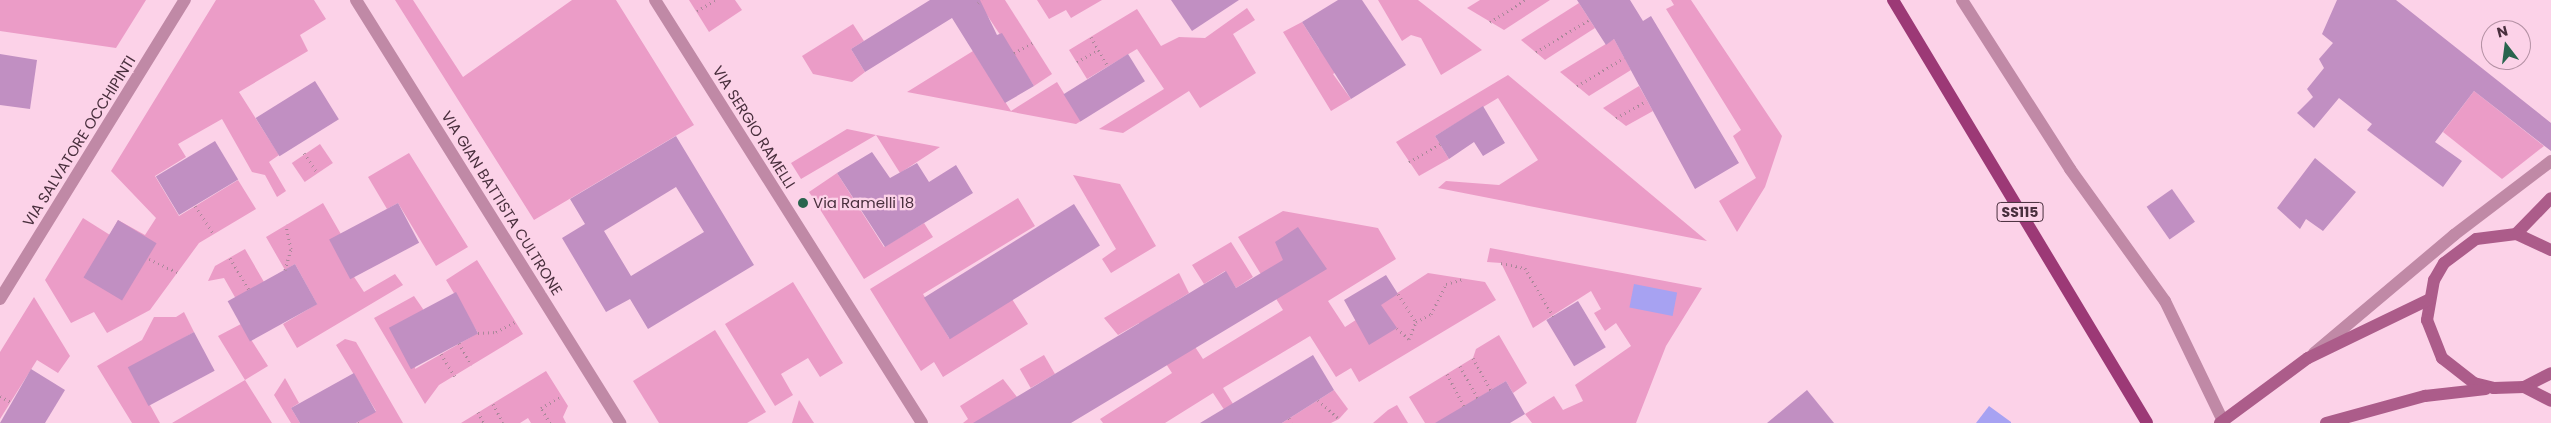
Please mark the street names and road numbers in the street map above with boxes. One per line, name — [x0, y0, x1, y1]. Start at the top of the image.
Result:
street label: VIA SALVATORE OCCHIPINTI — [19, 52, 139, 230]
street label: VIA SERGIO RAMELLI — [709, 62, 799, 192]
street label: VIA GIAN BATTISTA CULTRONE — [438, 108, 566, 298]
road number: SS115 — [1996, 200, 2044, 223]

